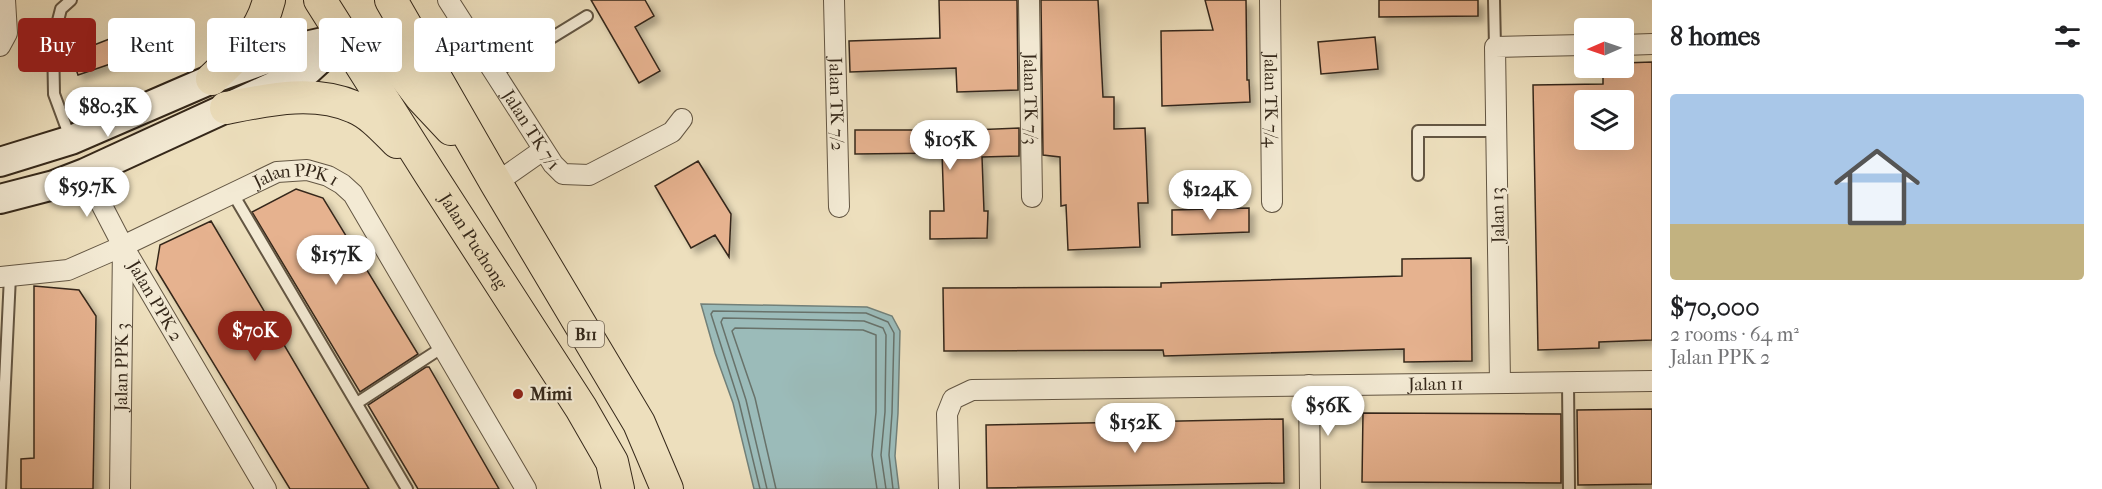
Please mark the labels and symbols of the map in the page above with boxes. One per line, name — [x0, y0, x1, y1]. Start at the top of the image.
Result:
north arrow — [1574, 18, 1634, 78]
street label: Jalan TK 7/3 — [1019, 51, 1042, 145]
street label: Jalan TK 7/4 — [1260, 51, 1282, 148]
street label: Jalan TK 7/2 — [825, 55, 848, 151]
street label: Jalan TK 7/1 — [497, 84, 564, 175]
pin: $80.3K — [59, 87, 157, 138]
pin: $105K — [908, 120, 992, 171]
street label: Jalan PPK 1 — [248, 159, 342, 193]
pin: $59.7K — [38, 167, 136, 218]
pin: $124K — [1168, 170, 1252, 221]
street label: Jalan 13 — [1487, 187, 1509, 245]
street label: Jalan Puchong — [434, 188, 512, 294]
pin: $157K — [294, 235, 378, 286]
street label: Jalan PPK 2 — [122, 255, 187, 345]
pin: $70K — [219, 311, 291, 362]
road number: B11 — [568, 321, 604, 347]
street label: Jalan PPK 3 — [110, 323, 133, 413]
street label: Jalan 11 — [1406, 373, 1464, 395]
place label: Mimi — [529, 384, 573, 405]
pin: $56K — [1292, 386, 1364, 437]
marker: Mimi — [511, 387, 525, 401]
pin: $152K — [1093, 403, 1177, 454]

